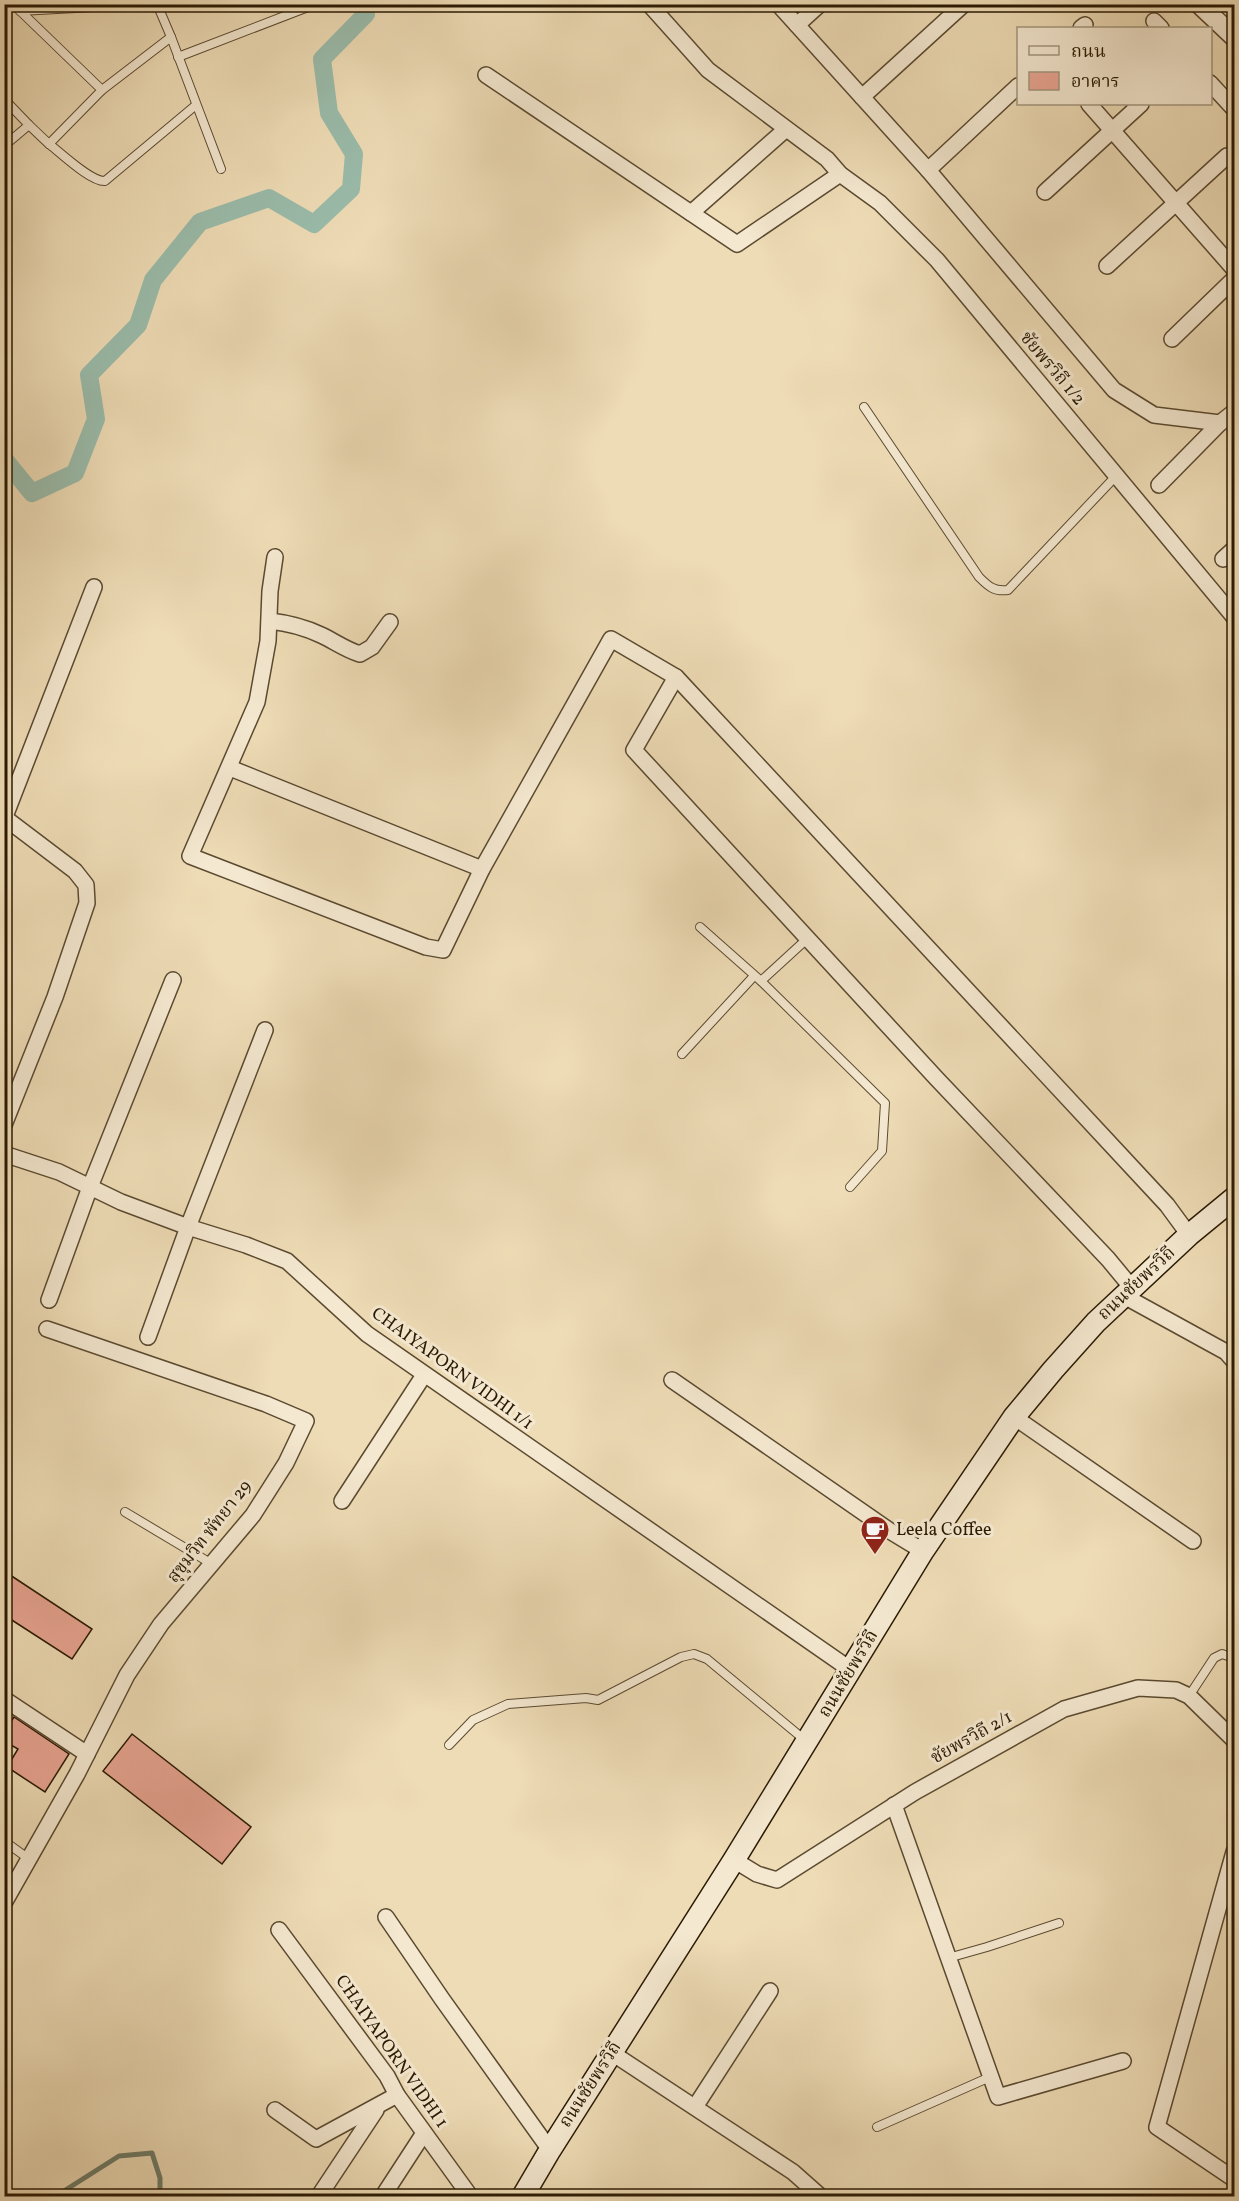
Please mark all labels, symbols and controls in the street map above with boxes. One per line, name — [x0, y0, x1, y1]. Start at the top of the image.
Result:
legend — [1017, 27, 1212, 105]
text: ถนน — [1071, 40, 1106, 65]
text: อาคาร — [1071, 70, 1120, 95]
street label: ชัยพรวิถี 1/2 — [1014, 327, 1090, 411]
street label: ถนนชัยพรวิถี — [1093, 1241, 1181, 1327]
street label: CHAIYAPORN VIDHI 1/1 — [366, 1302, 538, 1436]
street label: สุขุมวิท พัทยา 29 — [162, 1475, 258, 1589]
cafe icon: Leela Coffee — [859, 1514, 891, 1556]
place label: Leela Coffee — [896, 1518, 991, 1543]
street label: ถนนชัยพรวิถี — [813, 1625, 885, 1723]
street label: ชัยพรวิถี 2/1 — [927, 1705, 1017, 1771]
street label: CHAIYAPORN VIDHI 1 — [329, 1970, 453, 2134]
street label: ถนนชัยพรวิถี — [554, 2037, 628, 2133]

